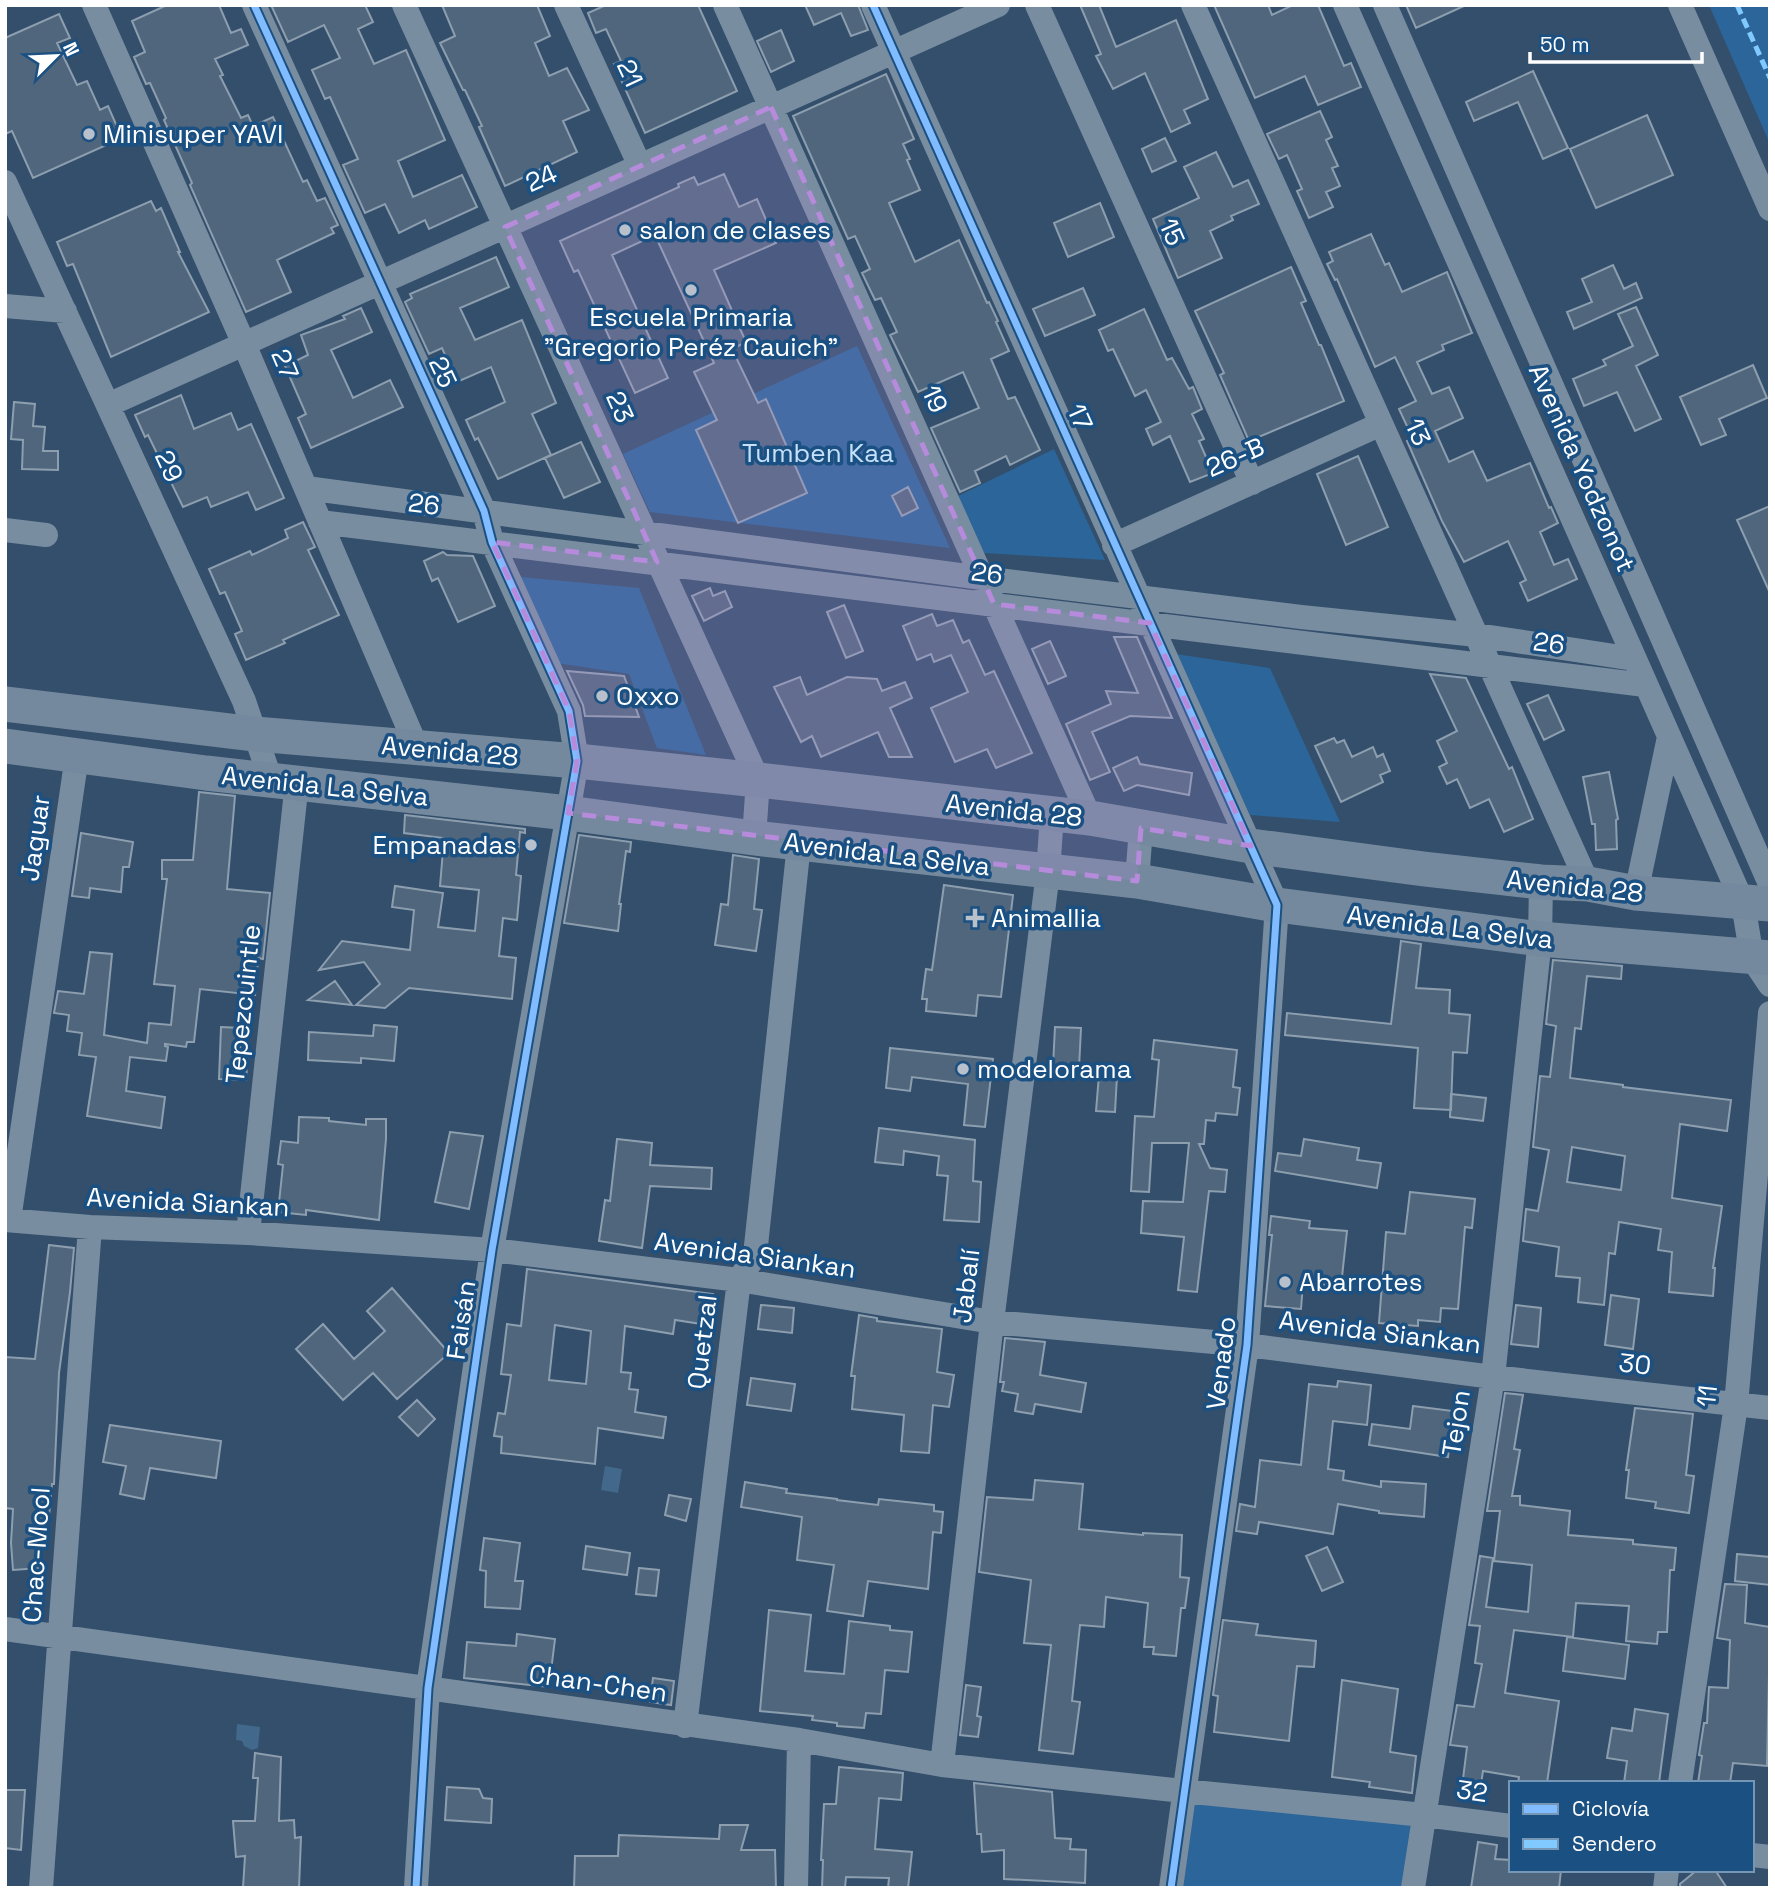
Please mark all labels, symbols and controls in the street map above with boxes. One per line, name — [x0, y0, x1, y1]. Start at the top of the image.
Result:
north arrow — [21, 21, 91, 91]
scale bar — [1530, 21, 1702, 65]
text: 50 m — [1540, 31, 1590, 58]
text: N — [57, 38, 85, 60]
street label: 21 — [609, 54, 651, 92]
place label: Minisuper YAVI — [103, 117, 283, 151]
marker: Minisuper YAVI — [81, 126, 97, 142]
street label: 24 — [520, 156, 562, 200]
place label: salon de clases — [639, 213, 831, 247]
street label: 15 — [1151, 213, 1193, 251]
marker: salon de clases — [617, 222, 633, 238]
marker: Escuela Primaria "Gregorio Peréz Cauich" — [683, 282, 699, 298]
place label: Escuela Primaria "Gregorio Peréz Cauich" — [544, 300, 838, 364]
street label: 27 — [263, 343, 307, 385]
street label: 25 — [421, 351, 465, 393]
street label: Avenida Yodzonot — [1521, 359, 1643, 577]
street label: 19 — [914, 380, 956, 418]
street label: 23 — [598, 386, 642, 428]
street label: 17 — [1059, 398, 1101, 436]
street label: 13 — [1397, 413, 1439, 451]
street label: 26-B — [1200, 429, 1270, 485]
park label: Tumben Kaa — [742, 436, 894, 470]
street label: 29 — [147, 445, 191, 487]
street label: 26 — [406, 485, 442, 523]
street label: 26 — [969, 554, 1005, 592]
street label: 26 — [1531, 624, 1567, 662]
place label: Oxxo — [616, 679, 679, 713]
marker: Oxxo — [594, 688, 610, 704]
street label: Avenida 28 — [380, 728, 520, 774]
street label: Avenida La Selva — [220, 758, 430, 814]
street label: Avenida 28 — [944, 786, 1084, 834]
street label: Jaguar — [12, 793, 58, 883]
street label: Avenida La Selva — [782, 824, 992, 884]
place label: Empanadas — [372, 828, 517, 862]
marker: Empanadas — [523, 837, 539, 853]
street label: Avenida 28 — [1505, 862, 1645, 910]
street label: Avenida La Selva — [1345, 897, 1555, 957]
place label: Animallia — [991, 901, 1101, 935]
marker: Animallia — [965, 908, 985, 928]
street label: Tepezcuintle — [218, 923, 268, 1085]
place label: modelorama — [977, 1052, 1132, 1086]
marker: modelorama — [955, 1061, 971, 1077]
street label: Avenida Siankan — [86, 1180, 290, 1224]
street label: Avenida Siankan — [652, 1224, 858, 1286]
street label: Jabalí — [945, 1246, 987, 1325]
place label: Abarrotes — [1299, 1265, 1422, 1299]
marker: Abarrotes — [1277, 1274, 1293, 1290]
street label: Faisán — [439, 1278, 483, 1362]
street label: Quetzal — [679, 1293, 725, 1391]
street label: Avenida Siankan — [1277, 1303, 1483, 1361]
street label: Venado — [1198, 1314, 1244, 1412]
street label: 30 — [1617, 1345, 1653, 1383]
street label: 11 — [1689, 1383, 1725, 1409]
street label: Tejon — [1434, 1387, 1478, 1459]
street label: Chac-Mool — [14, 1486, 58, 1624]
street label: Chan-Chen — [527, 1656, 669, 1710]
street label: 32 — [1454, 1772, 1490, 1810]
legend — [1509, 1781, 1754, 1872]
text: Ciclovía — [1572, 1795, 1649, 1822]
text: Sendero — [1572, 1830, 1657, 1857]

